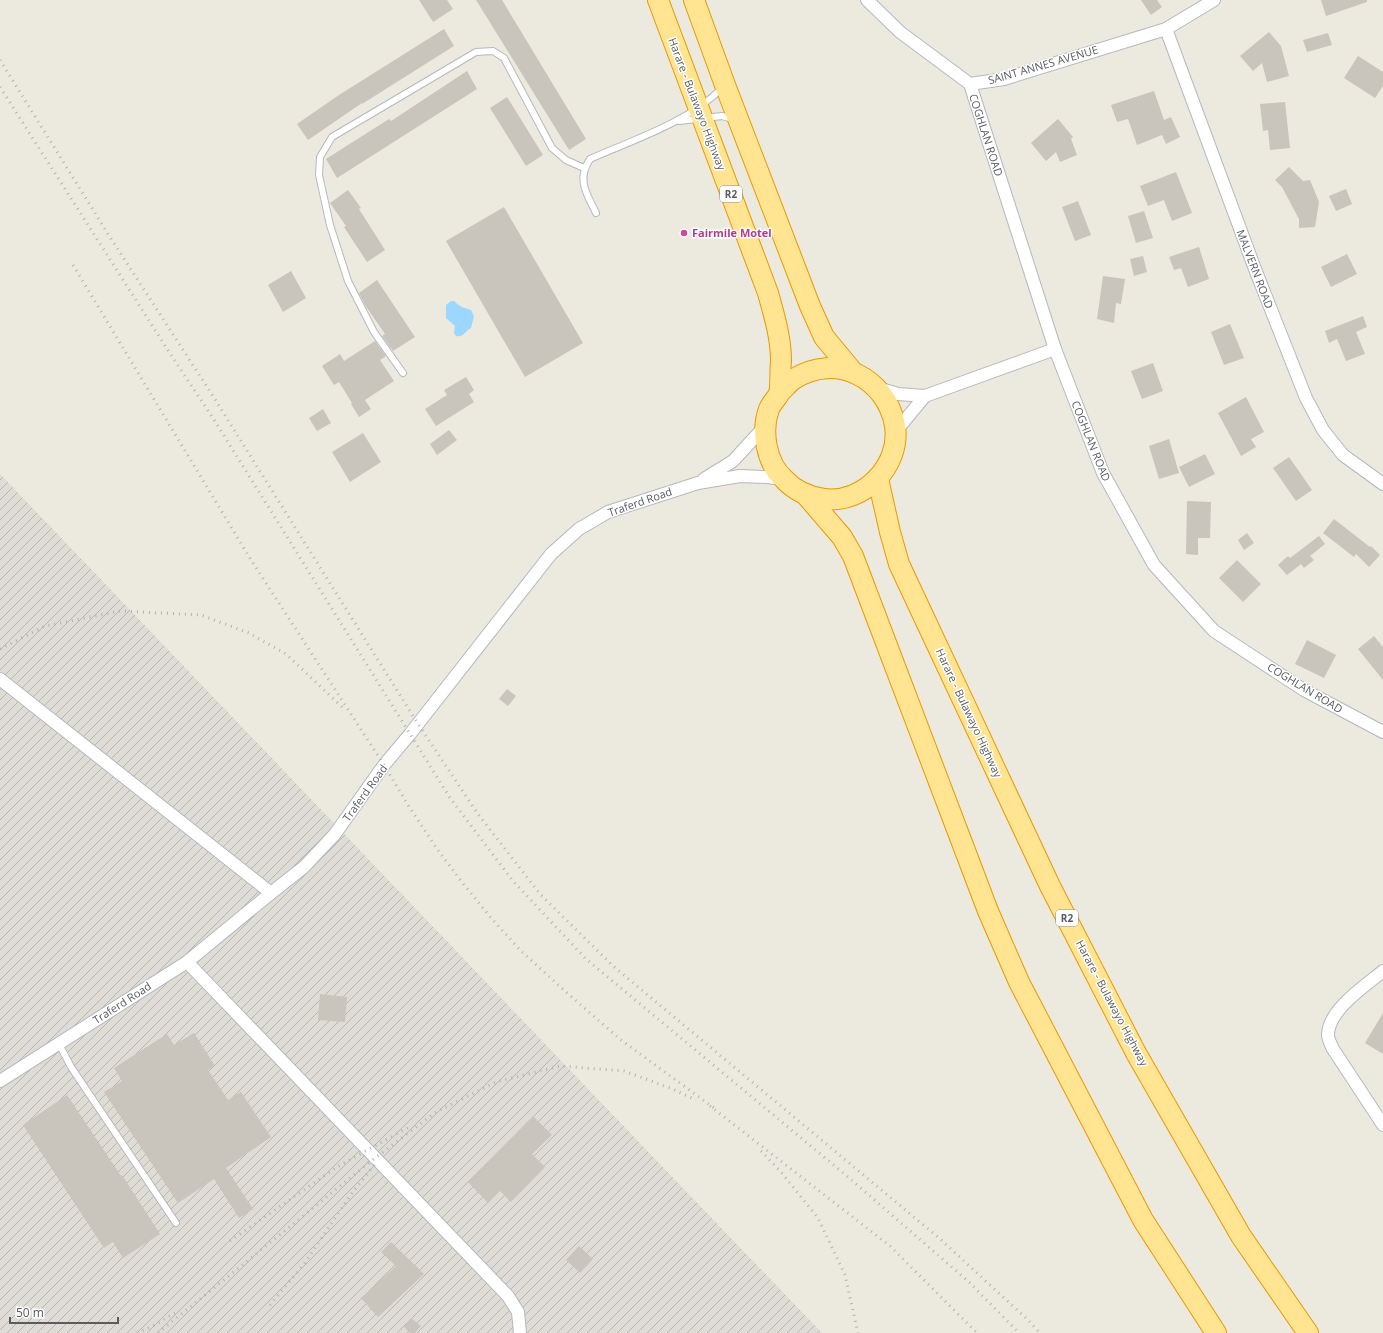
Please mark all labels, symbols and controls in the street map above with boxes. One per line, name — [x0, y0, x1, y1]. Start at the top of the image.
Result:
street label: Harare - Bulawayo Highway — [665, 35, 730, 173]
street label: SAINT ANNES AVENUE — [986, 42, 1100, 87]
street label: COGHLAN ROAD — [966, 92, 1007, 178]
road number: R2 — [720, 186, 742, 202]
place label: Fairmile Motel — [692, 225, 772, 240]
street label: MALVERN ROAD — [1234, 227, 1277, 310]
marker: Fairmile Motel — [679, 228, 689, 238]
street label: COGHLAN ROAD — [1068, 398, 1114, 483]
street label: Traferd Road — [606, 484, 674, 520]
street label: Harare - Bulawayo Highway — [933, 646, 1006, 780]
street label: COGHLAN ROAD — [1265, 659, 1346, 716]
street label: Traferd Road — [339, 761, 390, 824]
road number: R2 — [1056, 910, 1078, 926]
street label: Harare - Bulawayo Highway — [1073, 937, 1152, 1069]
street label: Traferd Road — [90, 978, 154, 1027]
scale bar — [10, 1299, 118, 1325]
text: 50 m — [16, 1304, 44, 1321]

